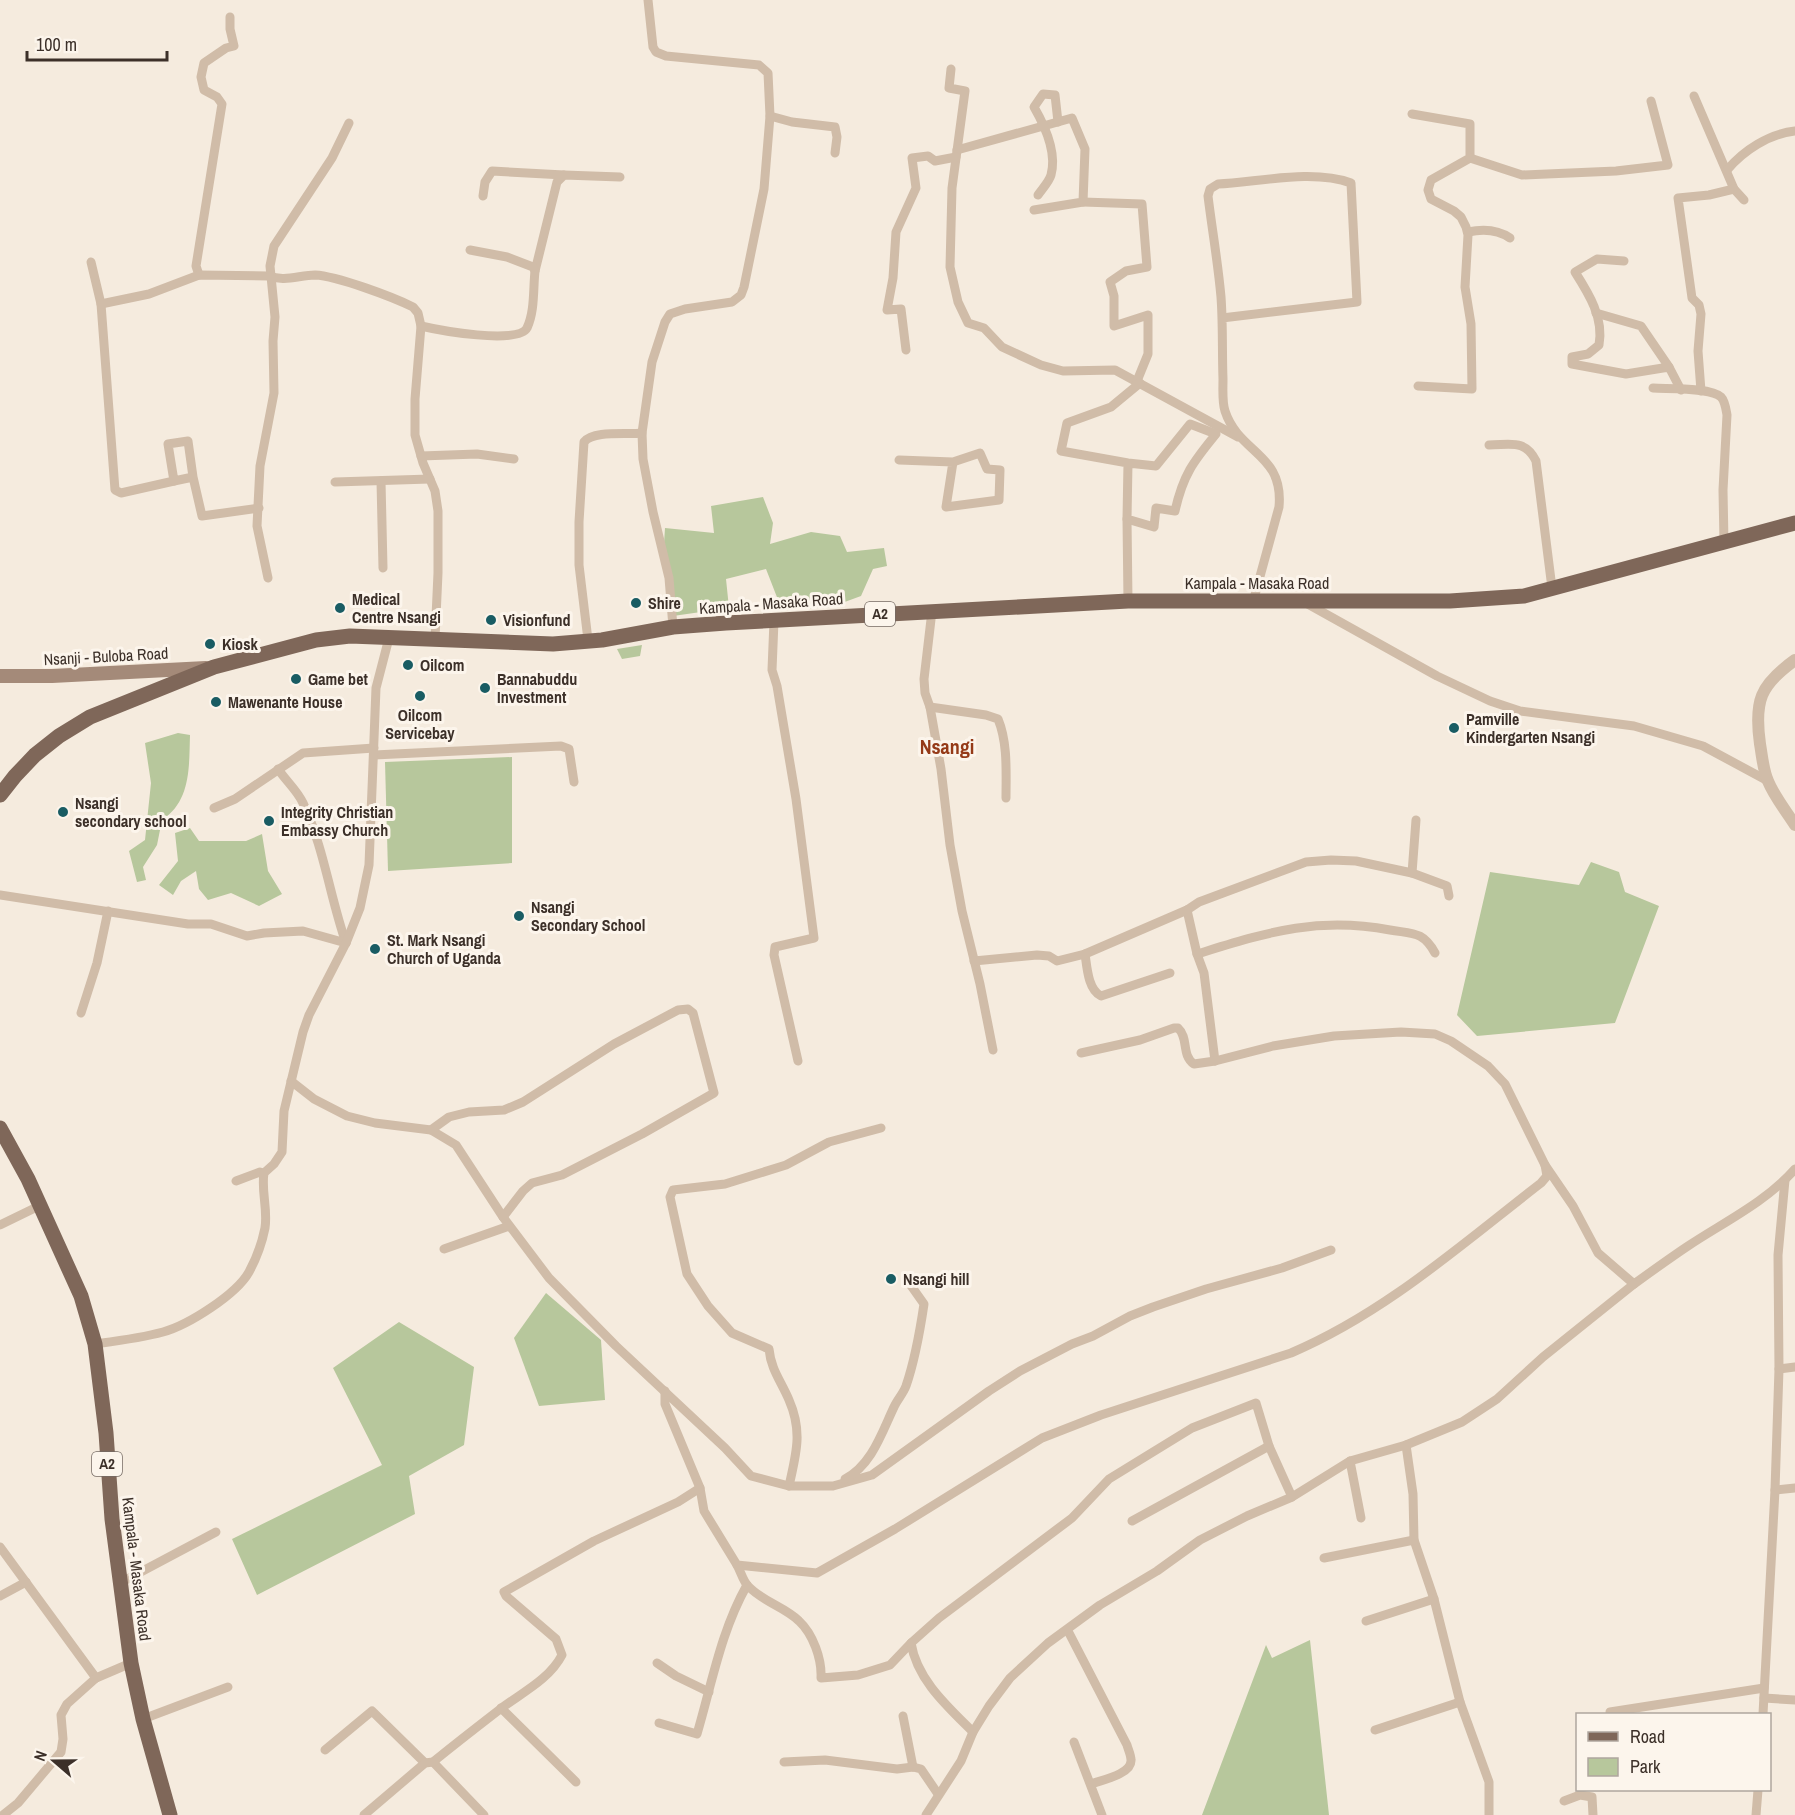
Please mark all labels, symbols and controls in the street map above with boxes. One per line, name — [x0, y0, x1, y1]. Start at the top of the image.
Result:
scale bar — [27, 24, 166, 62]
text: 100 m — [36, 32, 77, 57]
street label: Kampala - Masaka Road — [1185, 572, 1329, 594]
street label: Kampala - Masaka Road — [698, 587, 844, 619]
place label: Medical Centre Nsangi — [352, 588, 441, 628]
place label: Shire — [648, 592, 681, 614]
marker: Shire — [629, 596, 643, 610]
marker: Medical Centre Nsangi — [333, 601, 347, 615]
road number: A2 — [865, 602, 895, 626]
place label: Visionfund — [503, 609, 571, 631]
marker: Visionfund — [484, 613, 498, 627]
place label: Kiosk — [222, 633, 258, 655]
marker: Kiosk — [203, 637, 217, 651]
street label: Nsanji - Buloba Road — [43, 642, 169, 670]
place label: Oilcom — [420, 654, 464, 676]
marker: Oilcom — [401, 658, 415, 672]
place label: Game bet — [308, 668, 368, 690]
place label: Bannabuddu Investment — [497, 668, 577, 708]
marker: Game bet — [289, 672, 303, 686]
marker: Bannabuddu Investment — [478, 681, 492, 695]
marker: Oilcom Servicebay — [413, 689, 427, 703]
place label: Mawenante House — [228, 691, 342, 713]
marker: Mawenante House — [209, 695, 223, 709]
place label: Oilcom Servicebay — [385, 704, 455, 744]
place label: Pamville Kindergarten Nsangi — [1466, 708, 1595, 748]
marker: Pamville Kindergarten Nsangi — [1447, 721, 1461, 735]
district label: Nsangi — [920, 733, 974, 760]
place label: Nsangi secondary school — [75, 792, 187, 832]
place label: Integrity Christian Embassy Church — [281, 801, 393, 841]
marker: Nsangi secondary school — [56, 805, 70, 819]
marker: Integrity Christian Embassy Church — [262, 814, 276, 828]
place label: Nsangi Secondary School — [531, 896, 645, 936]
marker: Nsangi Secondary School — [512, 909, 526, 923]
place label: St. Mark Nsangi Church of Uganda — [387, 929, 501, 969]
marker: St. Mark Nsangi Church of Uganda — [368, 942, 382, 956]
place label: Nsangi hill — [903, 1268, 969, 1290]
marker: Nsangi hill — [884, 1272, 898, 1286]
road number: A2 — [92, 1452, 122, 1476]
street label: Kampala - Masaka Road — [117, 1496, 157, 1642]
legend — [1576, 1713, 1771, 1791]
text: Road — [1630, 1724, 1665, 1749]
north arrow — [24, 1731, 84, 1791]
text: N — [28, 1748, 52, 1764]
text: Park — [1630, 1754, 1661, 1779]

